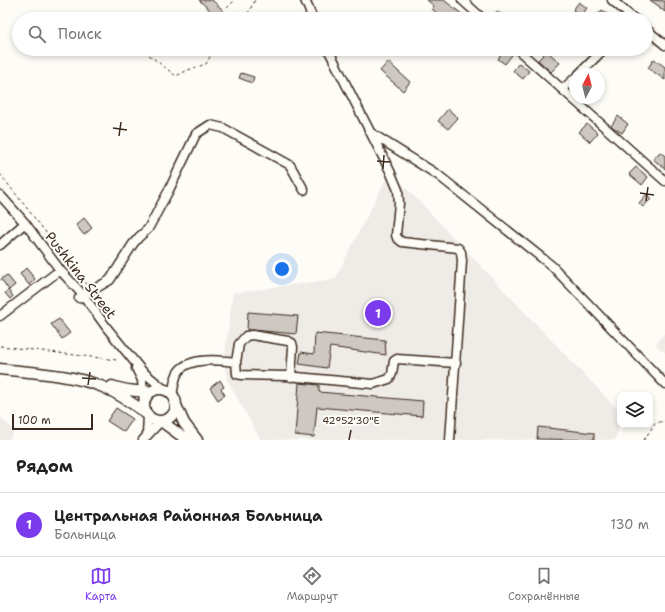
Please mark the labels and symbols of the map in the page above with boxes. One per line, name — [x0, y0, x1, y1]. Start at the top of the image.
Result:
north arrow — [569, 68, 605, 104]
street label: Pushkina Street — [41, 228, 121, 322]
your location — [272, 259, 292, 279]
pin: 1 — [365, 298, 391, 328]
scale bar — [12, 412, 93, 431]
text: 42°52'30"E — [322, 414, 380, 427]

